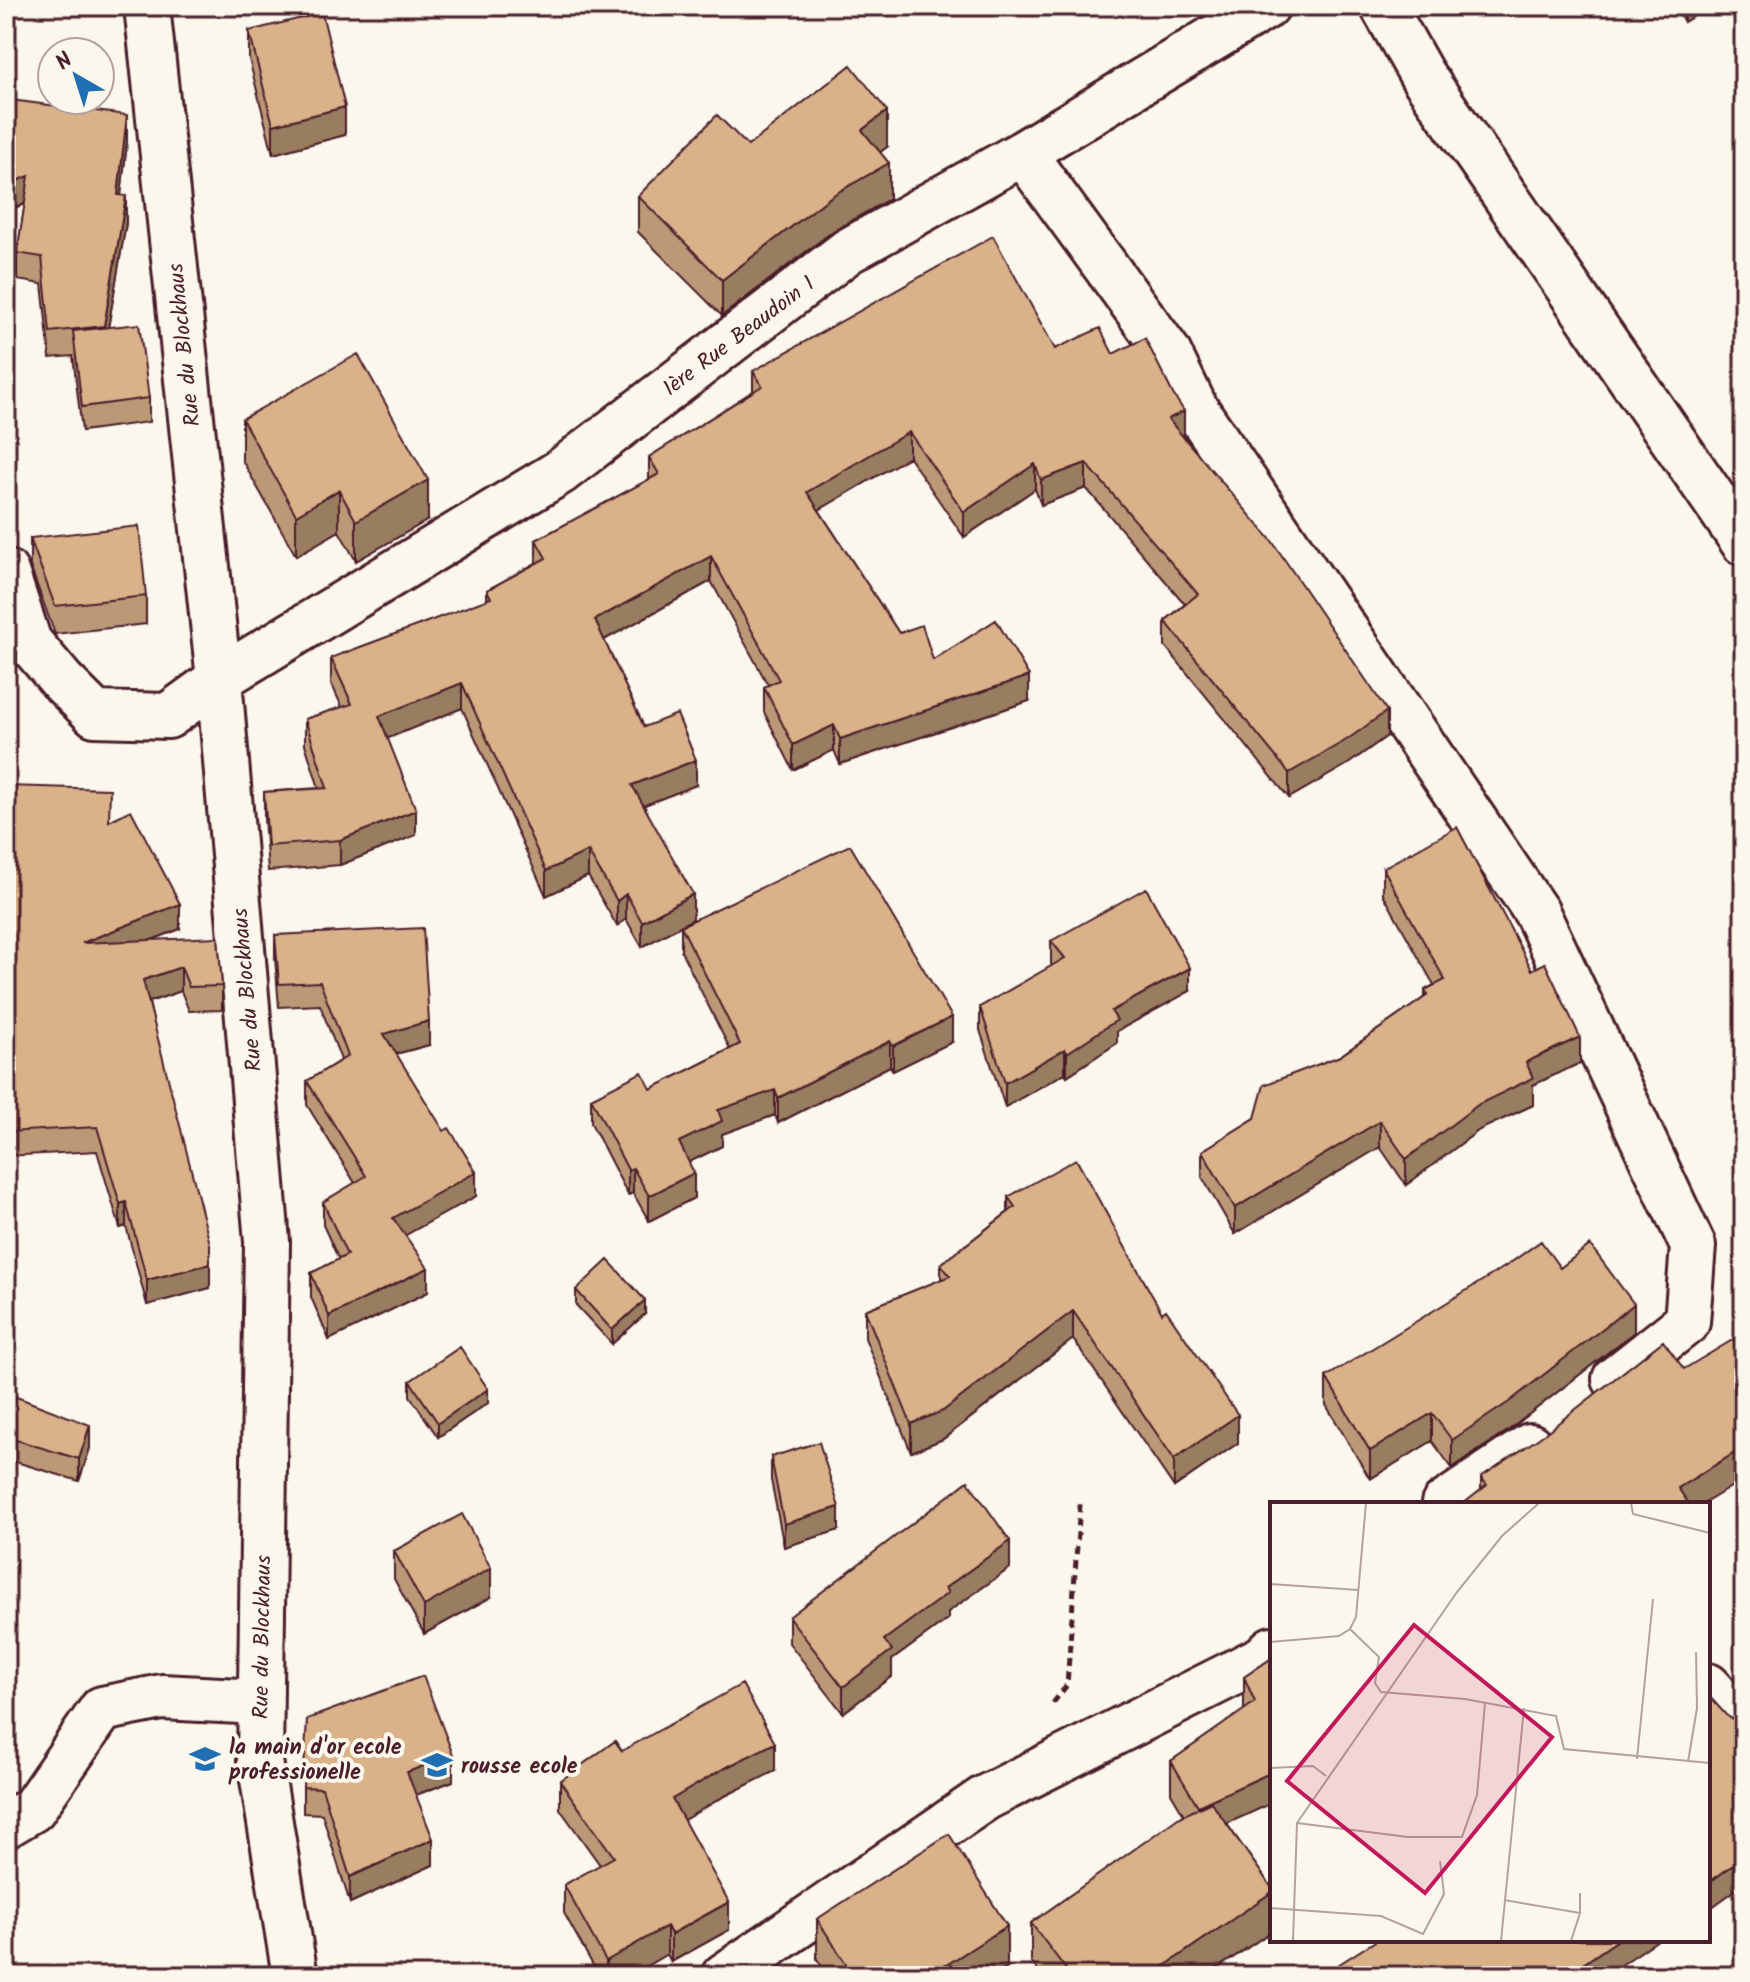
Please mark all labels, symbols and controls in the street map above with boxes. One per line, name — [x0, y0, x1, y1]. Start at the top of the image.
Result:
north arrow — [36, 36, 116, 116]
text: N — [49, 44, 81, 80]
street label: Rue du Blockhaus — [159, 261, 211, 428]
street label: 1ère Rue Beaudoin 1 — [656, 268, 823, 406]
street label: Rue du Blockhaus — [224, 906, 273, 1073]
inset map — [1270, 1502, 1710, 1942]
street label: Rue du Blockhaus — [245, 1554, 282, 1719]
place label: la main d'or ecole professionelle — [228, 1731, 402, 1791]
school or university icon: la main d'or ecole professionelle — [188, 1742, 222, 1776]
school or university icon: rousse ecole — [420, 1748, 454, 1782]
place label: rousse ecole — [461, 1750, 578, 1785]

